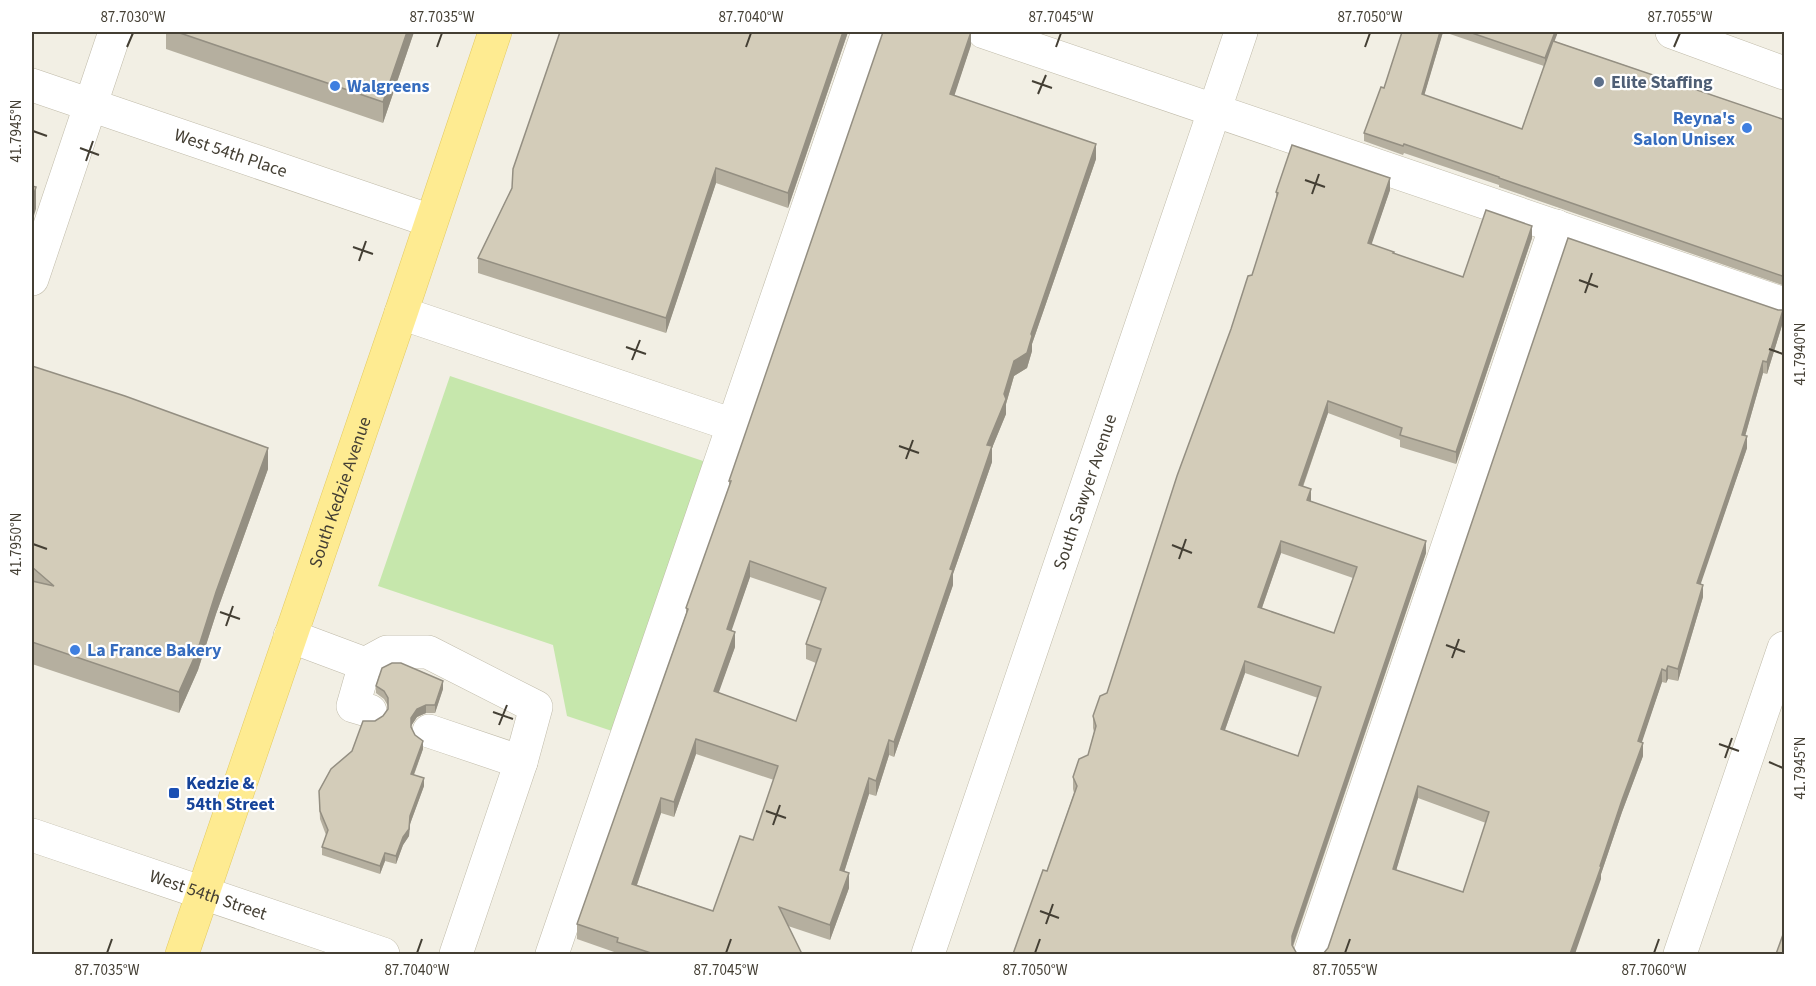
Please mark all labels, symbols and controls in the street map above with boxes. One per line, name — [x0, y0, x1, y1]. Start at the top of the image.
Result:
text: 87.7030°W — [100, 7, 166, 28]
text: 87.7035°W — [409, 7, 475, 28]
text: 87.7040°W — [718, 7, 784, 28]
text: 87.7045°W — [1028, 7, 1094, 28]
text: 87.7050°W — [1337, 7, 1403, 28]
text: 87.7055°W — [1647, 7, 1713, 28]
place label: Elite Staffing — [1611, 70, 1713, 95]
place label: Walgreens — [347, 74, 430, 99]
marker: Elite Staffing — [1592, 75, 1606, 89]
marker: Walgreens — [328, 79, 342, 93]
text: 41.7945°N — [6, 99, 27, 163]
place label: Reyna's Salon Unisex — [1633, 106, 1735, 152]
marker: Reyna's Salon Unisex — [1740, 121, 1754, 135]
street label: West 54th Place — [171, 122, 291, 184]
text: 41.7940°N — [1790, 322, 1811, 386]
street label: South Sawyer Avenue — [1047, 411, 1123, 573]
street label: South Kedzie Avenue — [303, 413, 378, 571]
text: 41.7950°N — [6, 512, 27, 576]
place label: La France Bakery — [87, 638, 222, 663]
marker: La France Bakery — [68, 643, 82, 657]
text: 41.7945°N — [1790, 736, 1811, 800]
place label: Kedzie & 54th Street — [186, 771, 275, 817]
marker: Kedzie & 54th Street — [167, 786, 181, 800]
street label: West 54th Street — [146, 864, 270, 927]
text: 87.7035°W — [74, 960, 140, 981]
text: 87.7040°W — [384, 960, 450, 981]
text: 87.7045°W — [693, 960, 759, 981]
text: 87.7050°W — [1002, 960, 1068, 981]
text: 87.7055°W — [1312, 960, 1378, 981]
text: 87.7060°W — [1621, 960, 1687, 981]

